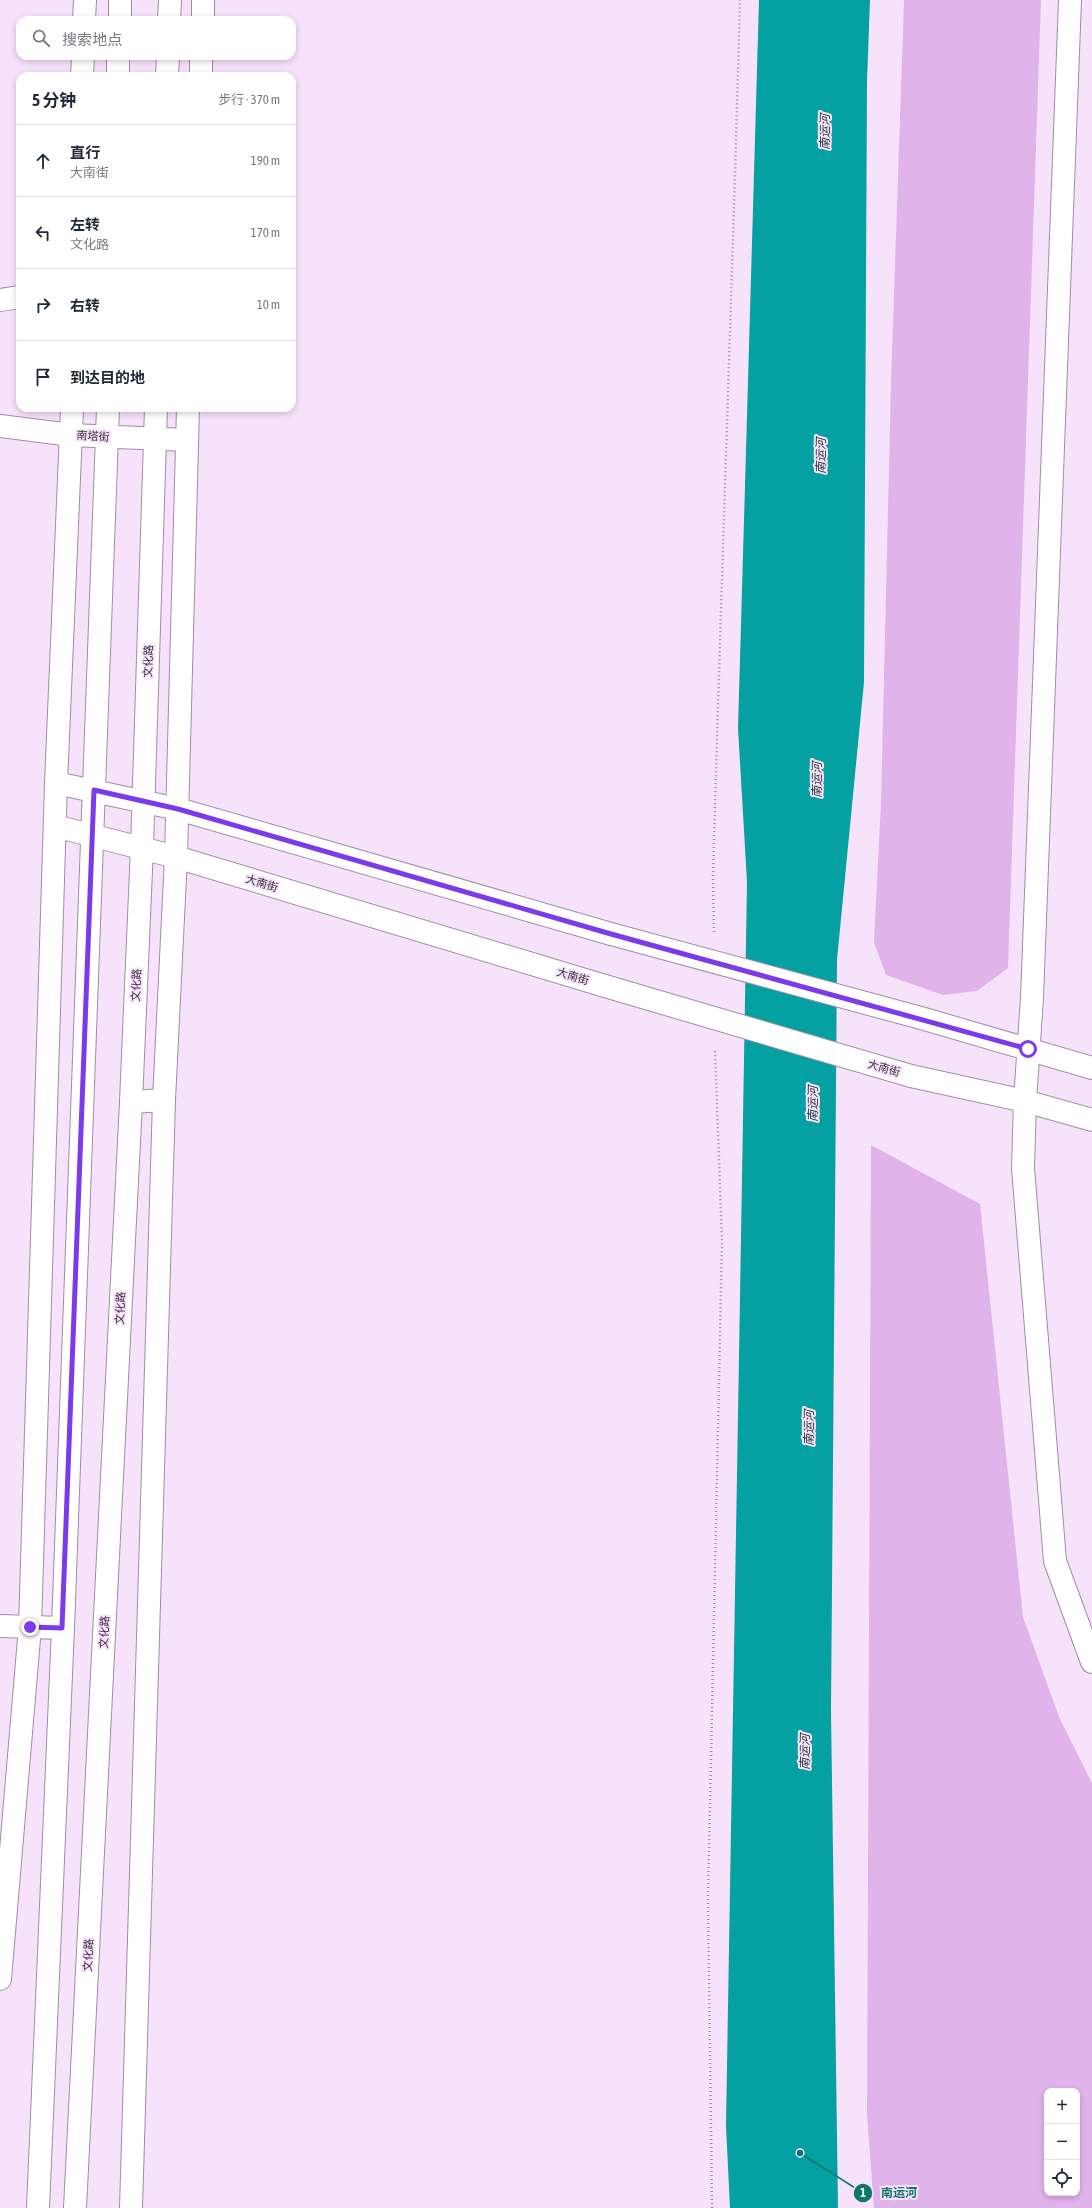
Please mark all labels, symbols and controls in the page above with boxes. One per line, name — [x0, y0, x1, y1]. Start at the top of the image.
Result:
search box — [16, 16, 296, 60]
icon: search — [30, 27, 52, 49]
text: 搜索地点 — [62, 31, 122, 48]
text: 5 分钟 — [32, 90, 76, 110]
text: 步行 · 370 m — [218, 92, 280, 107]
water label: 南运河 — [818, 112, 832, 150]
text: 直行 — [70, 144, 100, 161]
icon: ahead — [32, 150, 54, 172]
text: 190 m — [251, 153, 280, 168]
text: 大南街 — [70, 165, 109, 180]
text: 左转 — [70, 216, 100, 233]
icon: left — [32, 222, 54, 244]
text: 170 m — [251, 225, 280, 240]
text: 文化路 — [70, 237, 109, 252]
icon: right — [32, 294, 54, 316]
text: 右转 — [70, 297, 100, 314]
text: 10 m — [257, 297, 280, 312]
icon: arrive — [32, 366, 54, 388]
text: 到达目的地 — [70, 369, 145, 386]
street label: 南塔街 — [76, 429, 110, 443]
water label: 南运河 — [814, 436, 828, 474]
street label: 文化路 — [141, 644, 155, 678]
water label: 南运河 — [810, 760, 824, 798]
street label: 大南街 — [244, 872, 280, 894]
street label: 大南街 — [555, 965, 591, 987]
street label: 文化路 — [129, 968, 143, 1002]
route start — [1019, 1040, 1037, 1058]
street label: 大南街 — [866, 1058, 902, 1078]
water label: 南运河 — [806, 1084, 820, 1122]
street label: 文化路 — [113, 1291, 127, 1325]
water label: 南运河 — [802, 1408, 816, 1446]
street label: 文化路 — [97, 1615, 111, 1649]
route end — [21, 1618, 39, 1636]
water label: 南运河 — [798, 1732, 812, 1770]
street label: 文化路 — [81, 1938, 95, 1972]
map controls — [1044, 2088, 1080, 2196]
button: + — [1044, 2088, 1080, 2124]
button: − — [1044, 2124, 1080, 2160]
button: locate — [1044, 2160, 1080, 2196]
callout: 南运河 — [853, 2181, 925, 2205]
text: 1 — [860, 2186, 866, 2200]
text: 南运河 — [881, 2186, 917, 2200]

